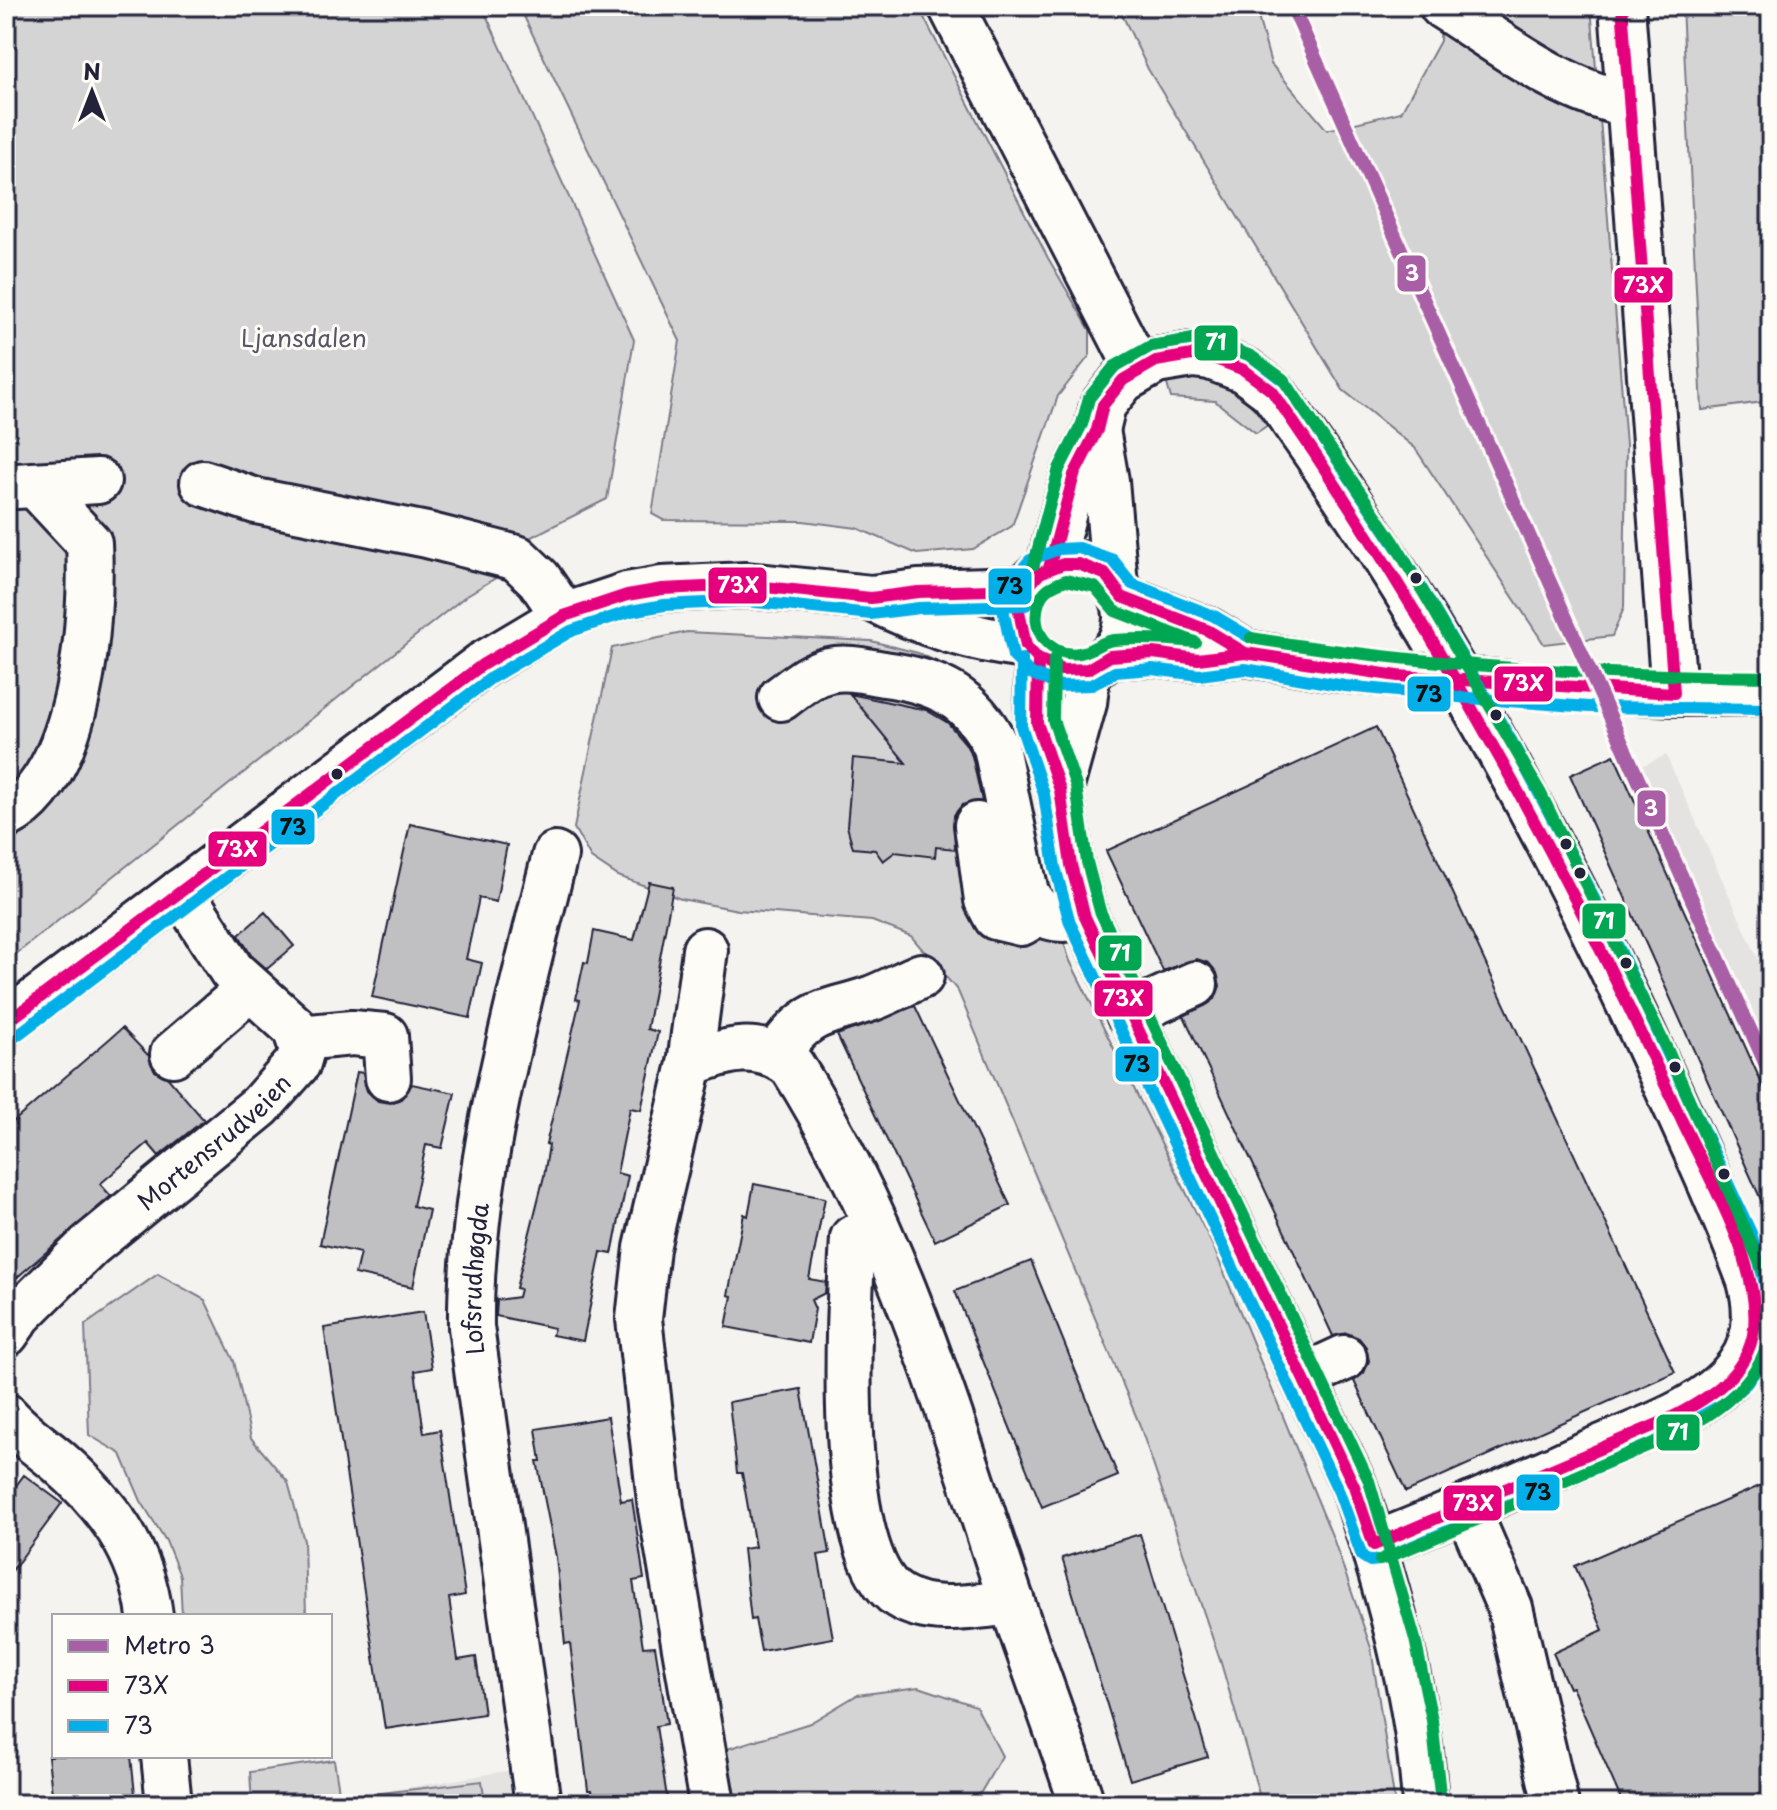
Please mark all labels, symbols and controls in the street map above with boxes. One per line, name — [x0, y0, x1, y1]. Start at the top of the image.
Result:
north arrow — [52, 52, 132, 132]
text: N — [83, 54, 101, 87]
line badge: 3 — [1396, 254, 1427, 293]
text: 3 — [1405, 255, 1419, 288]
line badge: 73X — [1613, 266, 1674, 304]
text: 73X — [1622, 267, 1664, 300]
park label: Ljansdalen — [241, 319, 367, 355]
line badge: 71 — [1193, 324, 1239, 362]
text: 71 — [1205, 324, 1227, 357]
line badge: 73X — [707, 566, 768, 605]
text: 73X — [717, 567, 759, 600]
line badge: 73 — [987, 567, 1033, 606]
text: 73 — [997, 568, 1023, 601]
unlabelled marker — [1408, 570, 1424, 586]
line badge: 73X — [1493, 665, 1554, 703]
text: 73X — [1502, 665, 1544, 698]
line badge: 73 — [1406, 675, 1452, 713]
text: 73 — [1416, 676, 1442, 709]
unlabelled marker — [1488, 707, 1504, 723]
unlabelled marker — [329, 766, 345, 782]
line badge: 3 — [1636, 789, 1667, 828]
text: 3 — [1644, 790, 1658, 823]
line badge: 73 — [270, 808, 316, 846]
text: 73 — [280, 809, 306, 842]
line badge: 73X — [207, 830, 268, 868]
text: 73X — [216, 831, 258, 864]
unlabelled marker — [1558, 836, 1574, 852]
unlabelled marker — [1572, 865, 1588, 881]
line badge: 71 — [1581, 902, 1627, 940]
text: 71 — [1593, 903, 1615, 936]
line badge: 71 — [1097, 934, 1143, 972]
text: 71 — [1109, 935, 1131, 968]
unlabelled marker — [1618, 955, 1634, 971]
line badge: 73X — [1093, 979, 1154, 1018]
text: 73X — [1102, 980, 1144, 1013]
line badge: 73 — [1114, 1045, 1160, 1083]
text: 73 — [1124, 1046, 1150, 1079]
unlabelled marker — [1667, 1059, 1683, 1075]
street label: Mortensrudveien — [129, 1065, 299, 1218]
unlabelled marker — [1716, 1166, 1732, 1182]
street label: Lofsrudhøgda — [453, 1200, 497, 1357]
line badge: 71 — [1655, 1413, 1701, 1452]
text: 71 — [1667, 1414, 1689, 1447]
line badge: 73 — [1515, 1473, 1561, 1512]
text: 73 — [1525, 1474, 1551, 1507]
line badge: 73X — [1442, 1484, 1503, 1522]
text: 73X — [1452, 1485, 1494, 1518]
legend — [52, 1614, 332, 1758]
text: Metro 3 — [124, 1626, 215, 1662]
text: 73X — [124, 1666, 169, 1702]
text: 73 — [124, 1706, 153, 1742]

